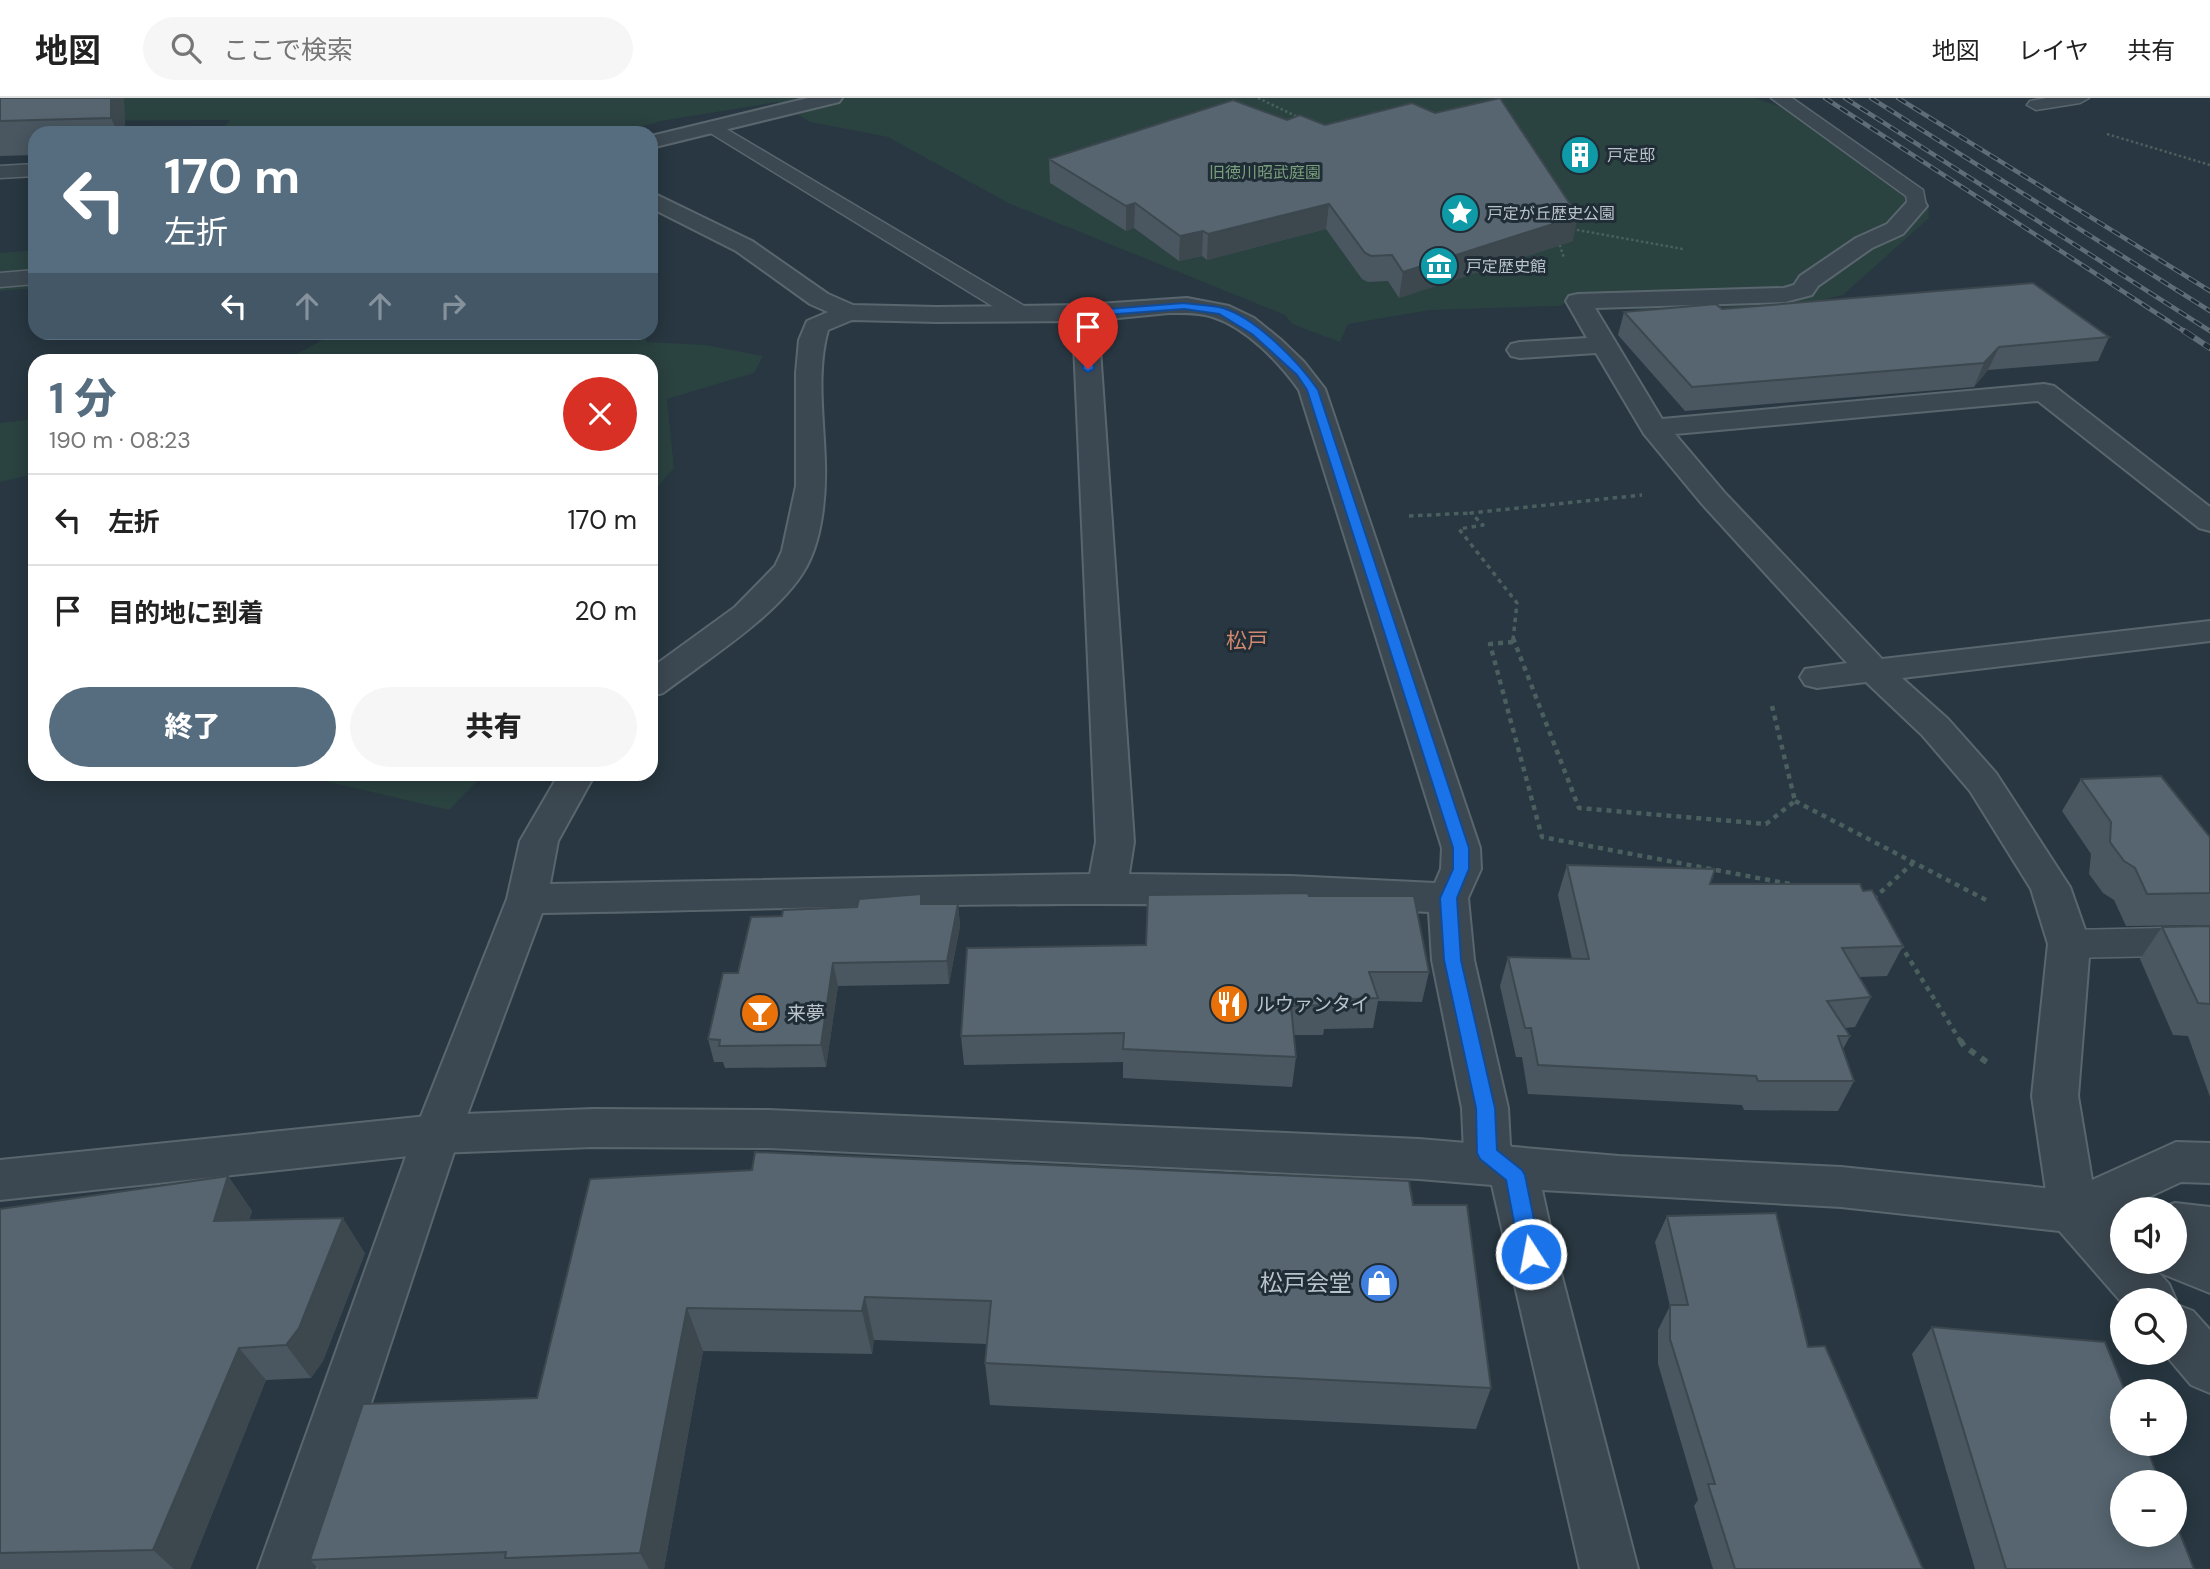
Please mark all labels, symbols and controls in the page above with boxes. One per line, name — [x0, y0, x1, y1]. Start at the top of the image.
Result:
search box — [143, 17, 633, 80]
text: 地図 — [35, 29, 101, 72]
icon: search — [167, 29, 205, 67]
text: ここで検索 — [223, 33, 353, 67]
text: 地図 — [1932, 35, 1980, 66]
text: レイヤ — [2018, 35, 2089, 66]
text: 共有 — [2127, 35, 2175, 66]
building icon: 戸定邸 — [1559, 134, 1601, 176]
text: 170 m — [164, 144, 300, 208]
place label: 戸定邸 — [1607, 145, 1655, 166]
icon: left — [49, 154, 140, 245]
park label: 旧徳川昭武庭園 — [1209, 162, 1321, 183]
place icon: 戸定が丘歴史公園 — [1439, 192, 1481, 234]
place label: 戸定が丘歴史公園 — [1487, 203, 1615, 224]
text: 左折 — [164, 211, 228, 253]
museum icon: 戸定歴史館 — [1418, 245, 1460, 287]
place label: 戸定歴史館 — [1466, 256, 1546, 277]
icon: left — [215, 287, 253, 325]
icon: ahead — [288, 287, 326, 325]
icon: ahead — [361, 287, 399, 325]
icon: right — [434, 287, 472, 325]
pin — [1058, 297, 1118, 369]
icon: arrive — [1069, 308, 1107, 346]
text: 1 分 — [49, 371, 116, 426]
button: close — [563, 377, 637, 451]
text: 190 m · 08:23 — [49, 425, 191, 455]
icon: left — [49, 501, 87, 539]
text: 170 m — [568, 503, 637, 537]
text: 左折 — [108, 505, 160, 539]
icon: arrive — [49, 592, 87, 630]
text: 20 m — [574, 594, 637, 628]
text: 目的地に到着 — [108, 596, 264, 630]
district label: 松戸 — [1226, 627, 1268, 655]
button: 終了 — [49, 687, 336, 767]
button: 共有 — [350, 687, 637, 767]
restaurant icon: ルウァンタイ — [1208, 983, 1250, 1025]
bar icon: 来夢 — [739, 992, 781, 1034]
place label: ルウァンタイ — [1256, 992, 1370, 1017]
place label: 来夢 — [787, 1001, 825, 1026]
map controls — [2110, 1197, 2187, 1547]
button: sound — [2110, 1197, 2187, 1274]
position arrow — [1494, 1217, 1568, 1291]
shop icon: 松戸会堂 — [1358, 1262, 1400, 1304]
place label: 松戸会堂 — [1260, 1268, 1352, 1298]
button: search — [2110, 1288, 2187, 1365]
button: + — [2110, 1379, 2187, 1456]
button: − — [2110, 1470, 2187, 1547]

